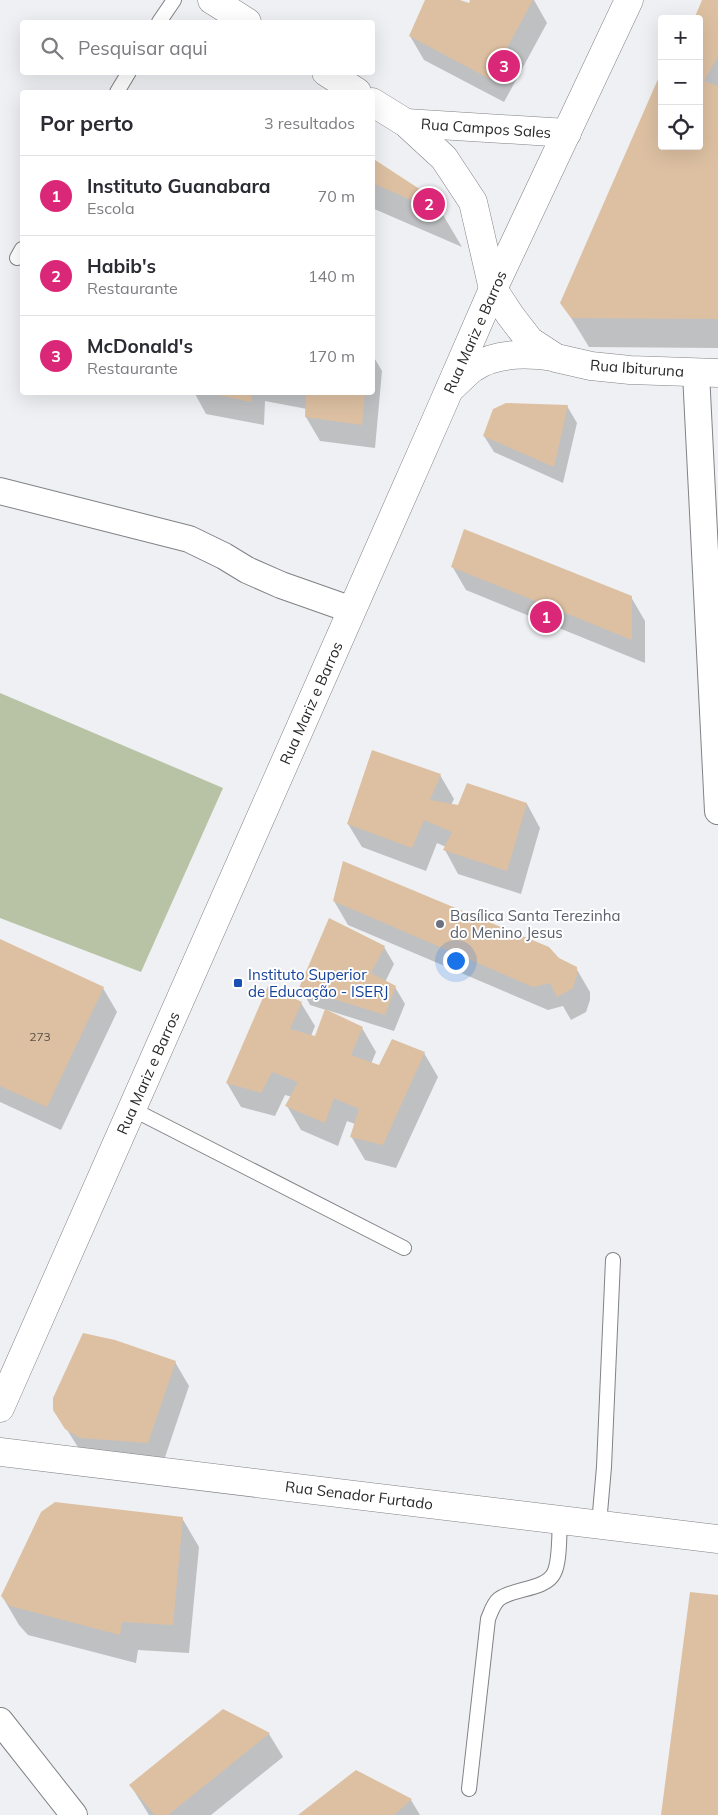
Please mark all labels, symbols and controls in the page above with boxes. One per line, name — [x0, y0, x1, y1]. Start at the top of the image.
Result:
map controls — [658, 15, 703, 150]
button: + — [658, 15, 703, 60]
search box — [20, 20, 375, 75]
icon: search — [38, 34, 66, 62]
text: Pesquisar aqui — [78, 36, 208, 60]
pin: 3 — [488, 47, 520, 85]
button: − — [658, 60, 703, 105]
button: locate — [658, 105, 703, 150]
text: Por perto — [40, 110, 134, 136]
text: 3 resultados — [264, 113, 355, 133]
street label: Rua Campos Sales — [420, 114, 552, 142]
text: Instituto Guanabara — [87, 174, 271, 198]
pin: 2 — [413, 185, 445, 223]
text: 1 — [51, 186, 61, 206]
text: 70 m — [318, 186, 355, 206]
text: Escola — [87, 198, 135, 218]
text: Habib's — [87, 254, 156, 278]
text: 2 — [51, 266, 61, 286]
text: 140 m — [308, 266, 355, 286]
street label: Rua Mariz e Barros — [439, 268, 511, 396]
text: Restaurante — [87, 278, 178, 298]
text: McDonald's — [87, 334, 193, 358]
text: 3 — [51, 346, 61, 366]
text: 170 m — [308, 346, 355, 366]
street label: Rua Ibituruna — [589, 355, 685, 381]
text: Restaurante — [87, 358, 178, 378]
pin: 1 — [530, 598, 562, 636]
street label: Rua Mariz e Barros — [275, 639, 347, 767]
place label: Basílica Santa Terezinha do Menino Jesus — [450, 906, 621, 942]
marker: Basílica Santa Terezinha do Menino Jesus — [434, 918, 446, 930]
your location — [443, 948, 469, 974]
place label: Instituto Superior de Educação - ISERJ — [248, 965, 389, 1001]
marker: Instituto Superior de Educação - ISERJ — [232, 977, 244, 989]
street label: Rua Mariz e Barros — [112, 1009, 184, 1137]
house number: 273 — [29, 1029, 51, 1044]
street label: Rua Senador Furtado — [284, 1477, 434, 1513]

